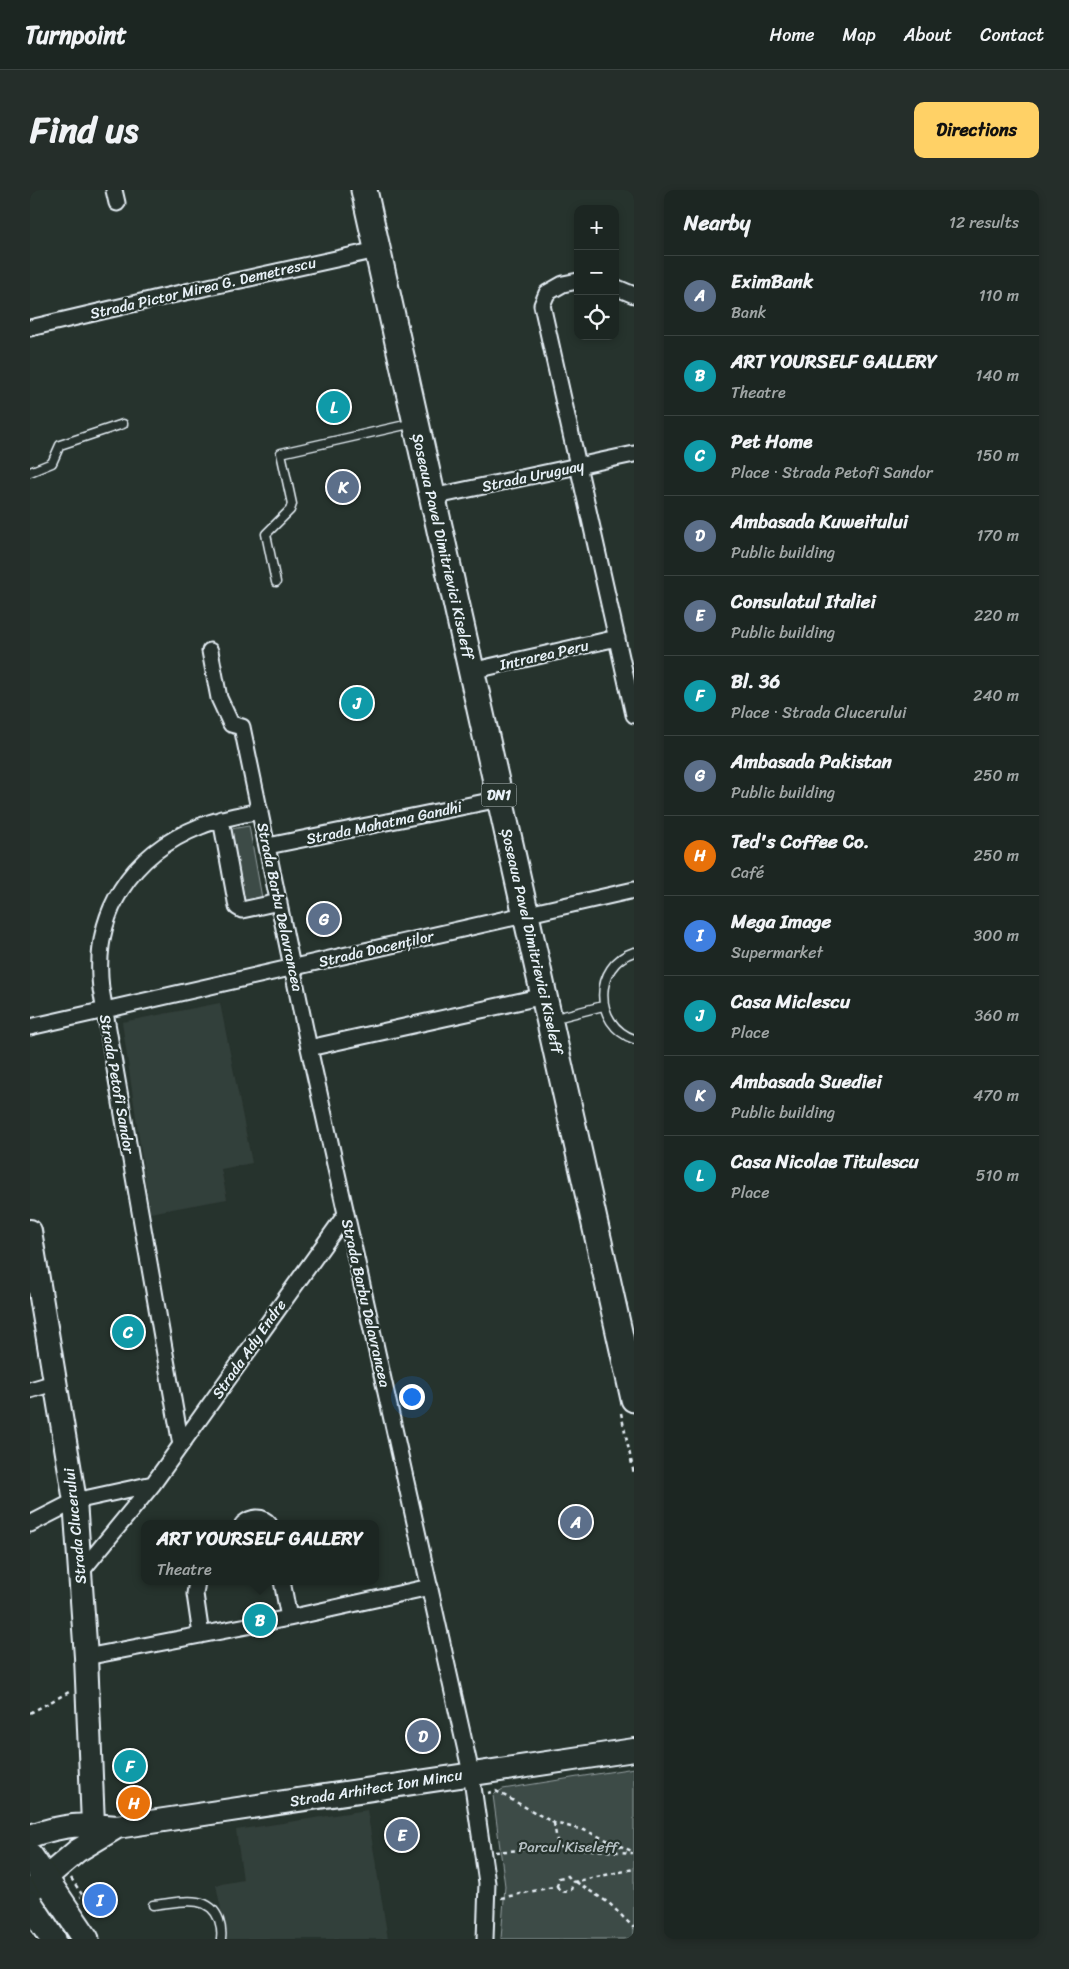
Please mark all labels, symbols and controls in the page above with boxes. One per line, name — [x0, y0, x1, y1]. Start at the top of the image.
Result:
text: Turnpoint — [25, 14, 127, 56]
text: Home — [770, 19, 815, 51]
text: Map — [843, 19, 876, 51]
text: About — [904, 19, 952, 51]
text: Contact — [980, 19, 1044, 51]
text: Find us — [30, 99, 138, 161]
button: Directions — [914, 102, 1039, 158]
text: Nearby — [684, 204, 750, 242]
map controls — [574, 205, 619, 340]
button: + — [574, 205, 619, 250]
text: 12 results — [949, 208, 1019, 237]
street label: Strada Pictor Mirea G. Demetrescu — [87, 249, 319, 327]
button: − — [574, 250, 619, 295]
text: EximBank — [731, 265, 813, 298]
text: A — [695, 281, 705, 310]
text: 110 m — [979, 281, 1019, 310]
button: locate — [574, 295, 619, 340]
text: Bank — [731, 298, 766, 327]
text: ART YOURSELF GALLERY — [731, 345, 937, 378]
text: B — [695, 361, 705, 390]
text: 140 m — [976, 361, 1019, 390]
text: Theatre — [731, 378, 786, 407]
pin: L — [318, 388, 350, 426]
text: Pet Home — [731, 425, 812, 458]
street label: Șoseaua Pavel Dimitrievici Kiseleff — [404, 431, 482, 664]
text: C — [695, 441, 705, 470]
text: 150 m — [976, 441, 1019, 470]
street label: Strada Uruguay — [479, 452, 587, 500]
text: Place · Strada Petofi Sandor — [731, 458, 933, 487]
pin: K — [327, 468, 359, 506]
text: Ambasada Kuweitului — [731, 505, 908, 538]
text: D — [695, 521, 705, 550]
text: 170 m — [976, 521, 1019, 550]
text: Public building — [731, 538, 835, 567]
text: Consulatul Italiei — [731, 585, 876, 618]
text: E — [696, 601, 704, 630]
text: 220 m — [974, 601, 1019, 630]
text: Public building — [731, 618, 835, 647]
street label: Intrarea Peru — [496, 632, 591, 678]
text: Bl. 36 — [731, 665, 780, 698]
text: F — [696, 681, 704, 710]
text: 240 m — [973, 681, 1019, 710]
pin: J — [341, 684, 373, 722]
text: Place · Strada Clucerului — [731, 698, 906, 727]
text: Ambasada Pakistan — [731, 745, 892, 778]
text: G — [695, 761, 705, 790]
text: 250 m — [973, 761, 1019, 790]
text: Public building — [731, 778, 835, 807]
road number: DN1 — [482, 784, 516, 806]
street label: Strada Mahatma Gandhi — [304, 794, 465, 852]
street label: Strada Barbu Delavrancea — [249, 820, 311, 994]
text: Ted's Coffee Co. — [731, 825, 869, 858]
street label: Șoseaua Pavel Dimitrievici Kiseleff — [493, 826, 571, 1059]
text: H — [694, 841, 706, 870]
text: 250 m — [973, 841, 1019, 870]
text: Café — [731, 858, 764, 887]
pin: G — [308, 900, 340, 938]
text: Mega Image — [731, 905, 831, 938]
text: I — [697, 921, 703, 950]
text: 300 m — [974, 921, 1019, 950]
street label: Strada Docenților — [316, 923, 437, 975]
text: Supermarket — [731, 938, 823, 967]
text: Casa Miclescu — [731, 985, 850, 1018]
text: J — [696, 1001, 704, 1030]
text: 360 m — [975, 1001, 1019, 1030]
street label: Strada Petofi Sandor — [92, 1012, 142, 1157]
text: Place — [731, 1018, 770, 1047]
text: Ambasada Suediei — [731, 1065, 882, 1098]
text: K — [695, 1081, 705, 1110]
text: 470 m — [973, 1081, 1019, 1110]
text: Public building — [731, 1098, 835, 1127]
text: Casa Nicolae Titulescu — [731, 1145, 919, 1178]
text: L — [696, 1161, 704, 1190]
text: 510 m — [976, 1161, 1019, 1190]
text: Place — [731, 1178, 770, 1207]
street label: Strada Barbu Delavrancea — [334, 1216, 398, 1390]
street label: Strada Ady Endre — [205, 1294, 293, 1404]
pin: C — [112, 1313, 144, 1351]
your location — [399, 1384, 425, 1410]
street label: Strada Clucerului — [56, 1466, 94, 1585]
pin: A — [560, 1503, 592, 1541]
popup — [141, 1520, 379, 1585]
text: ART YOURSELF GALLERY — [157, 1522, 363, 1555]
text: Theatre — [157, 1555, 212, 1584]
pin: B — [244, 1601, 276, 1639]
pin: D — [407, 1717, 439, 1755]
pin: F — [114, 1747, 146, 1785]
street label: Strada Arhitect Ion Mincu — [288, 1762, 464, 1814]
pin: H — [118, 1784, 150, 1822]
pin: E — [386, 1816, 418, 1854]
park label: Parcul Kiseleff — [518, 1834, 621, 1860]
pin: I — [84, 1881, 116, 1919]

